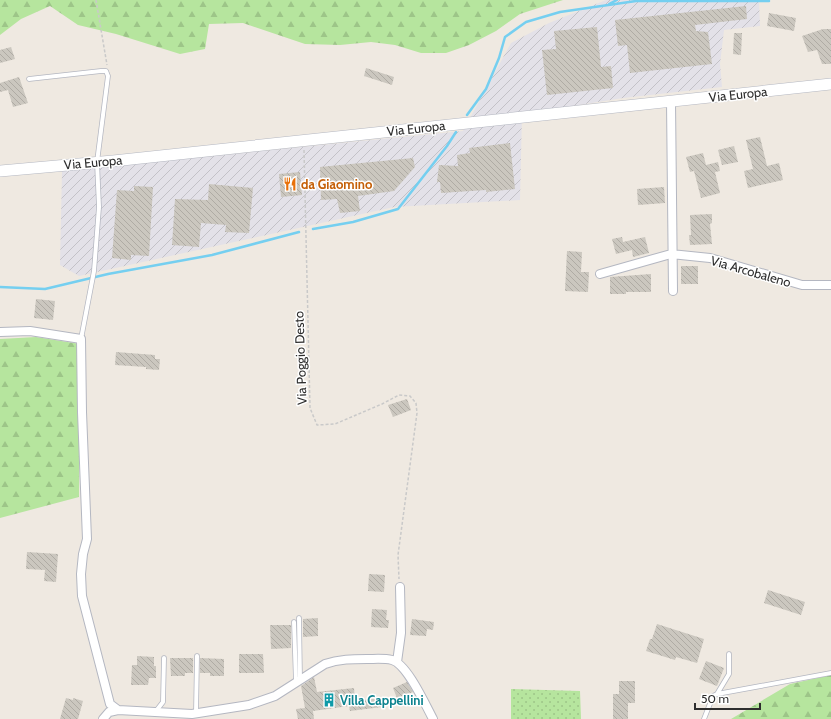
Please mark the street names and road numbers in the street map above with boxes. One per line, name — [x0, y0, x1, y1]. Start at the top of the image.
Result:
street label: Via Europa — [708, 83, 769, 105]
street label: Via Europa — [386, 117, 447, 139]
street label: Via Europa — [63, 151, 124, 173]
street label: Via Arcobaleno — [709, 252, 793, 290]
street label: Via Poggio Desto — [290, 311, 310, 405]

